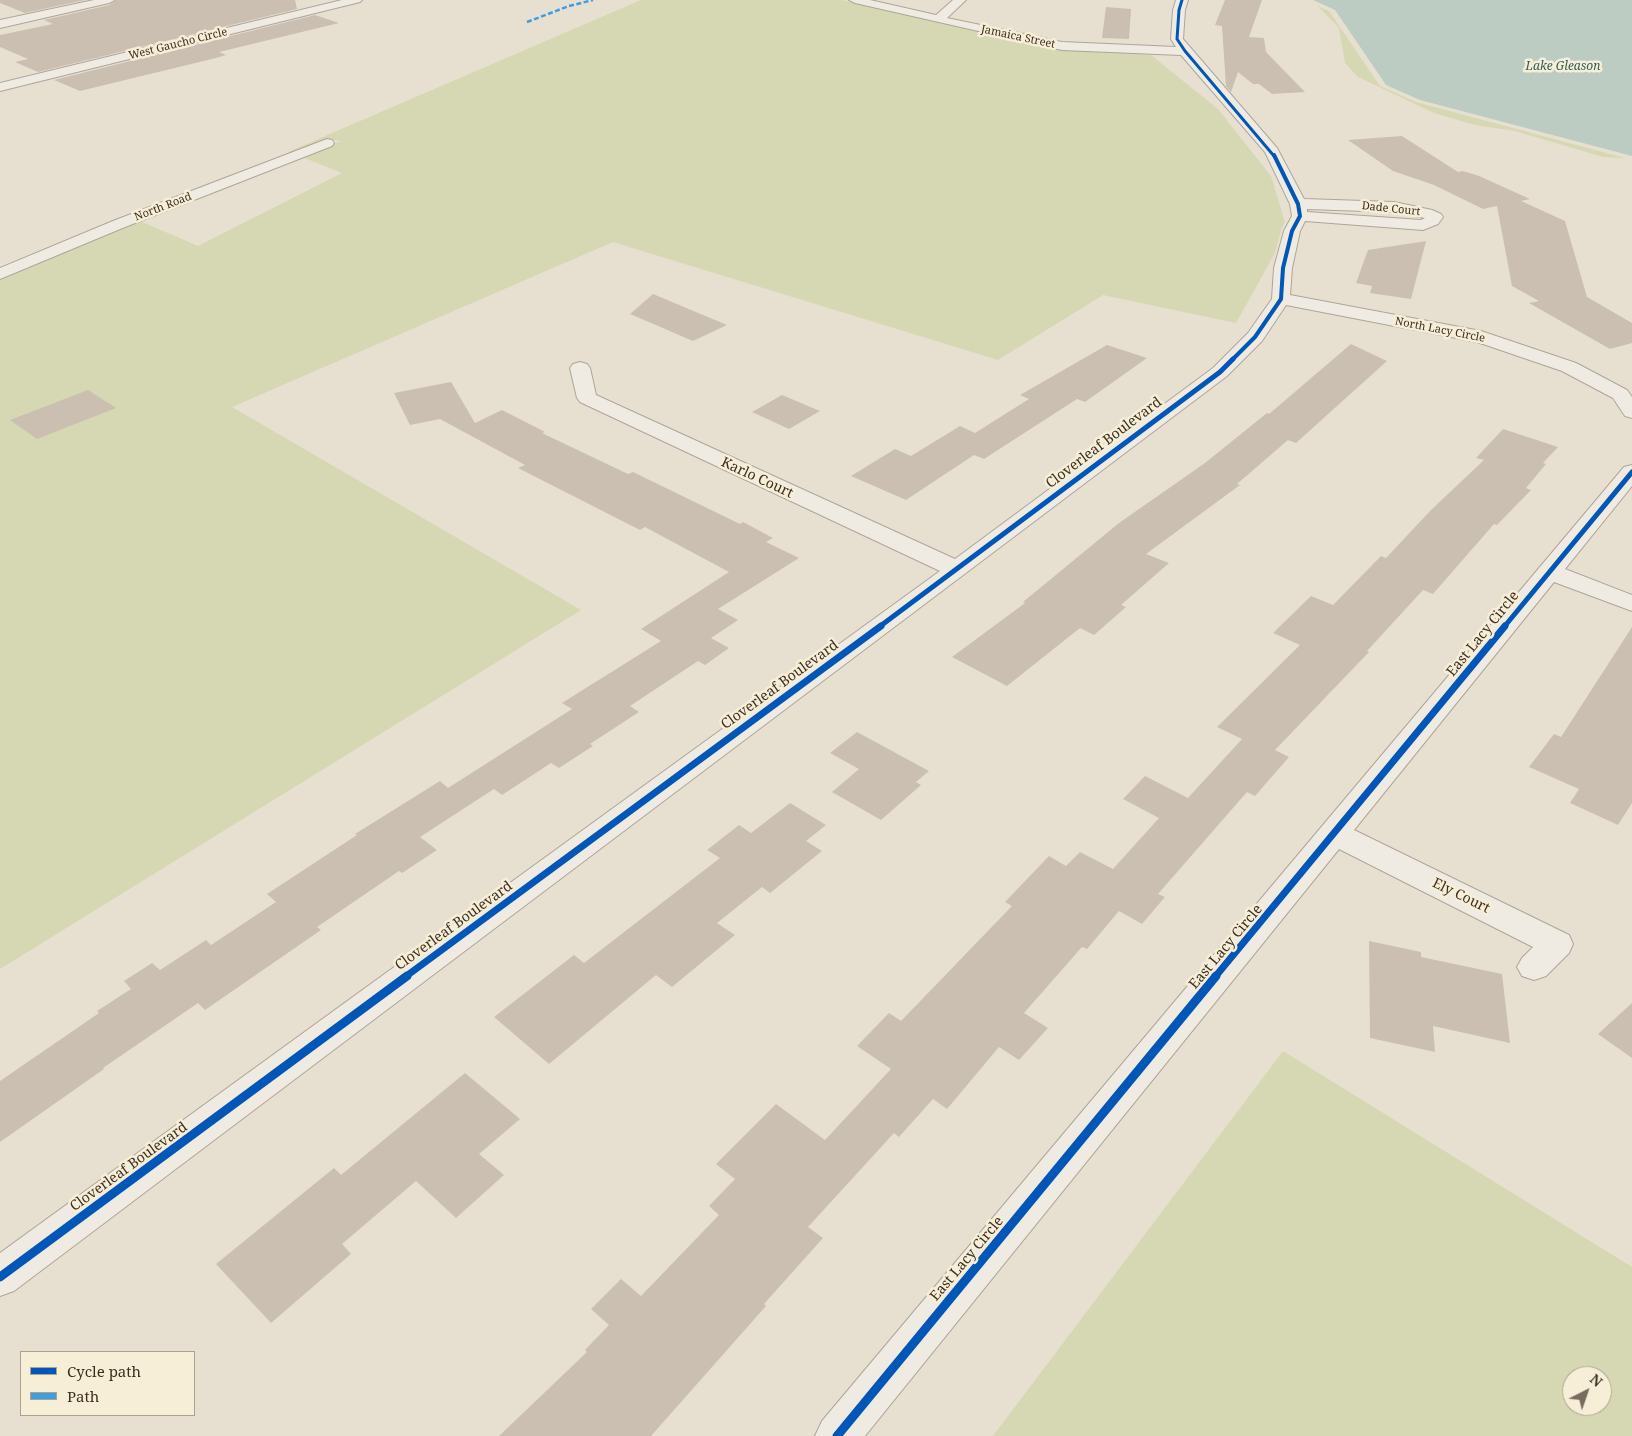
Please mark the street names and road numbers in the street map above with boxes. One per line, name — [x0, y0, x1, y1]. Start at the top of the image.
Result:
street label: Jamaica Street — [980, 23, 1056, 51]
street label: West Gaucho Circle — [127, 25, 229, 63]
street label: North Road — [133, 190, 193, 224]
street label: Dade Court — [1361, 199, 1421, 219]
street label: North Lacy Circle — [1394, 315, 1486, 345]
street label: Cloverleaf Boulevard — [1043, 394, 1165, 492]
street label: Karlo Court — [718, 454, 796, 502]
street label: East Lacy Circle — [1443, 588, 1523, 680]
street label: Cloverleaf Boulevard — [718, 637, 842, 733]
street label: Ely Court — [1430, 875, 1492, 917]
street label: Cloverleaf Boulevard — [392, 878, 516, 974]
street label: East Lacy Circle — [1186, 901, 1266, 993]
street label: Cloverleaf Boulevard — [67, 1119, 191, 1215]
street label: East Lacy Circle — [927, 1213, 1007, 1305]

